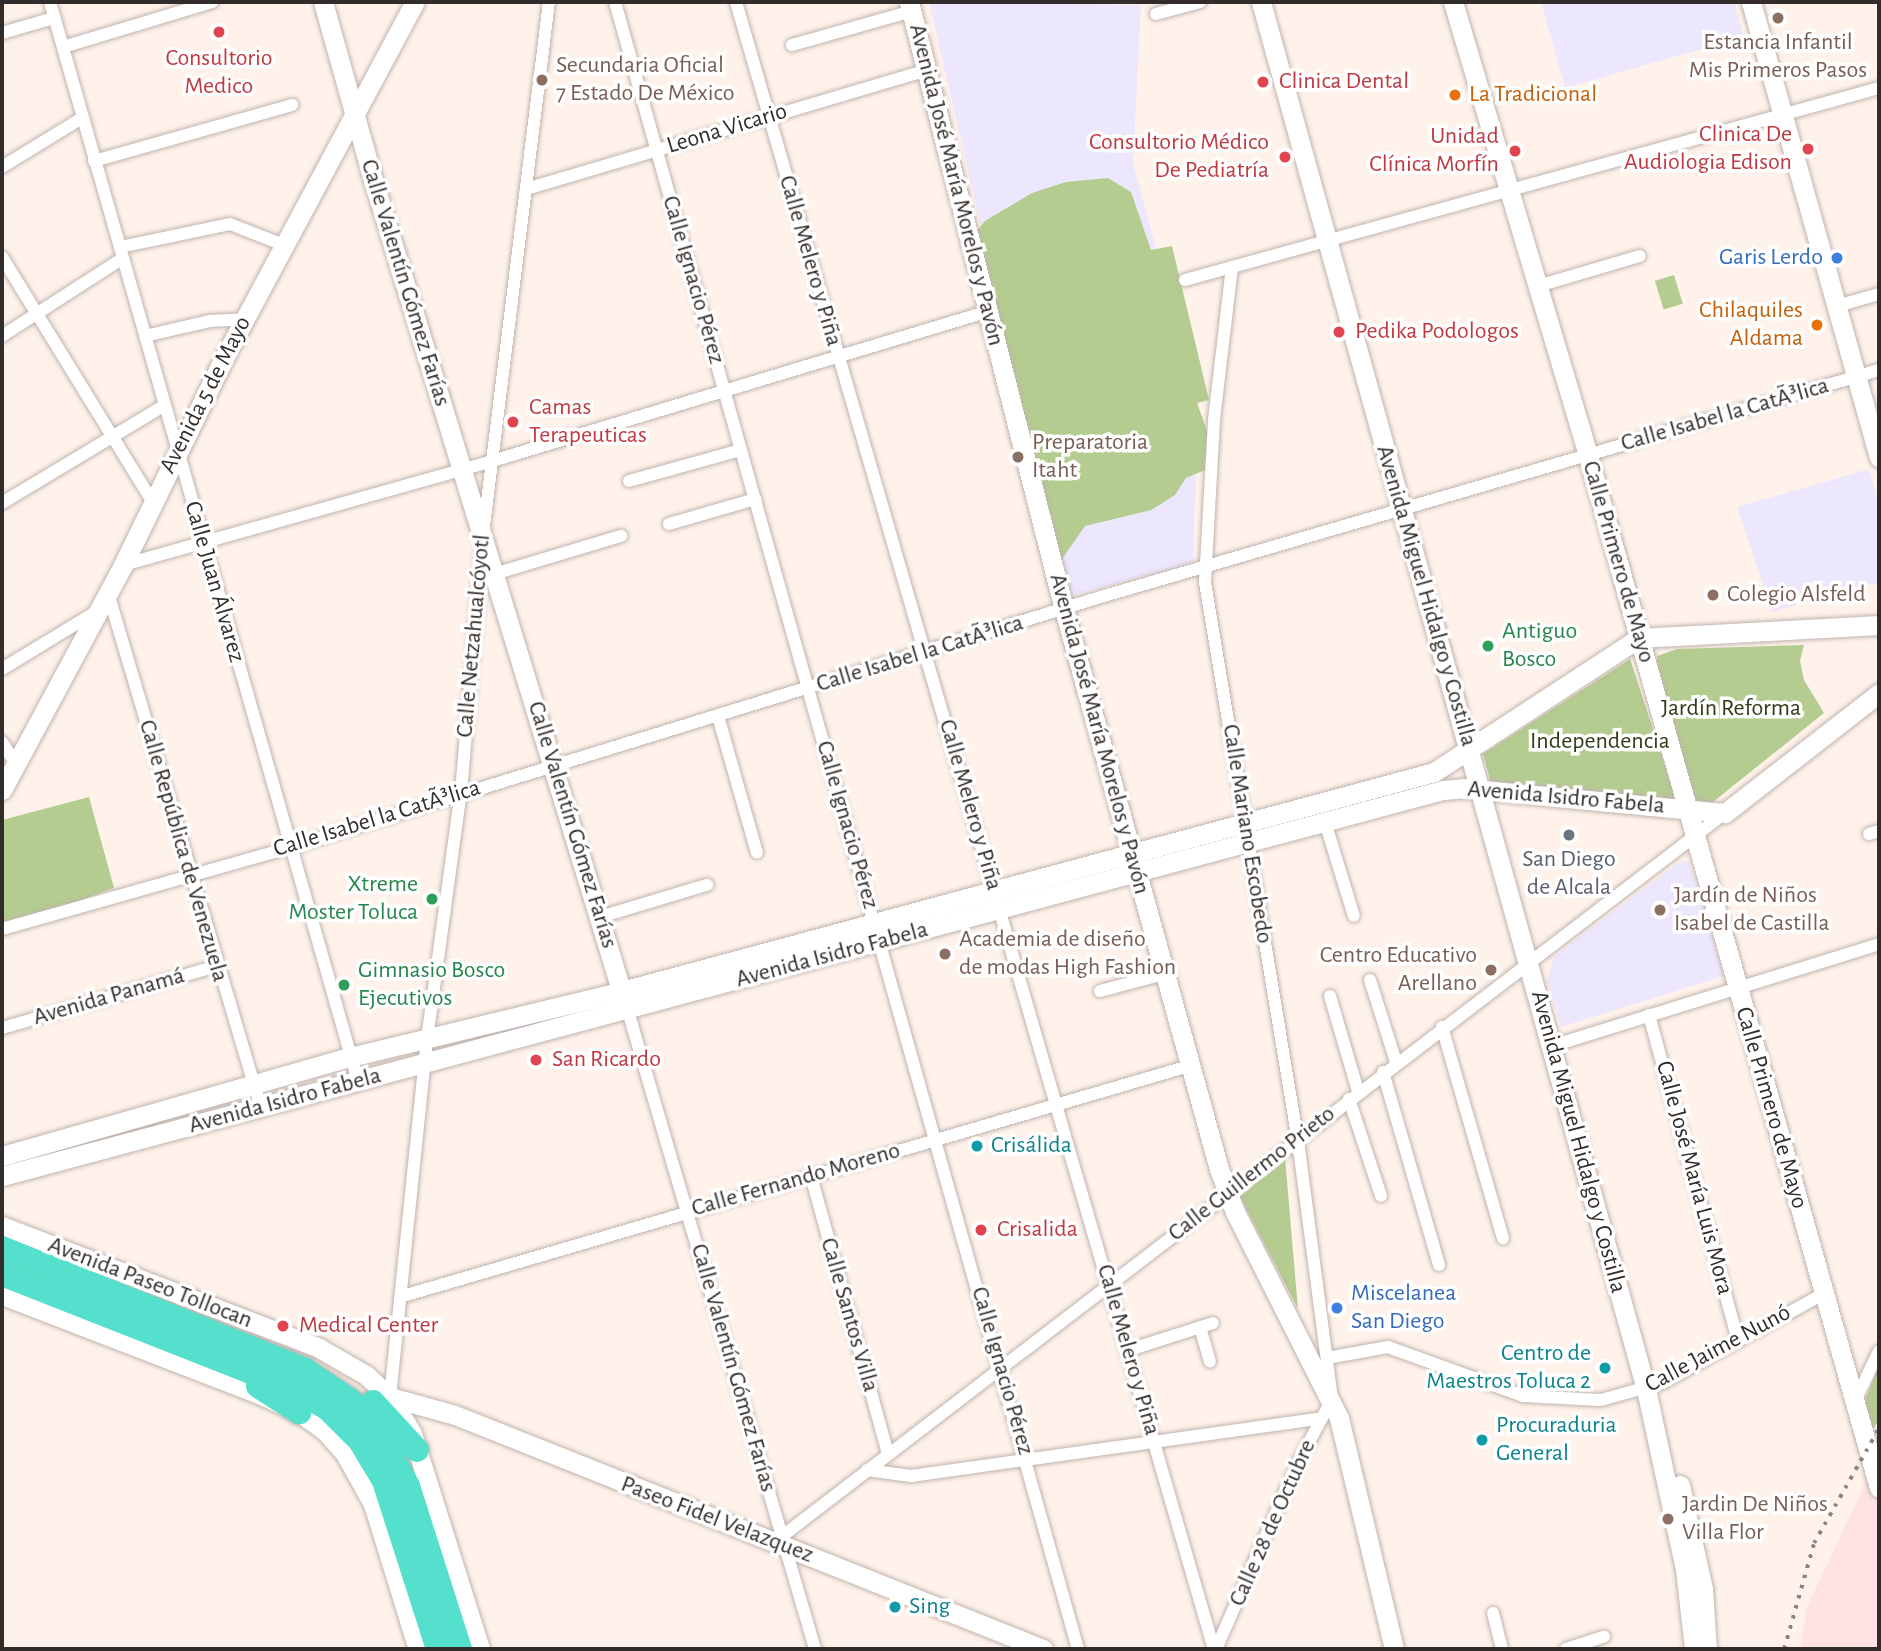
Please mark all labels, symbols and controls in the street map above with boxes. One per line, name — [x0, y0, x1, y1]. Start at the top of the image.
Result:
marker: Estancia Infantil Mis Primeros Pasos — [1770, 10, 1786, 26]
street label: Avenida José María Morelos y Pavón — [902, 21, 1010, 349]
marker: Consultorio Medico — [209, 22, 229, 42]
place label: Estancia Infantil Mis Primeros Pasos — [1689, 29, 1867, 85]
place label: Consultorio Medico — [165, 45, 273, 101]
place label: Secundaria Oficial 7 Estado De México — [556, 52, 735, 108]
place label: Clinica Dental — [1279, 68, 1409, 96]
marker: Secundaria Oficial 7 Estado De México — [534, 72, 550, 88]
marker: Clinica Dental — [1253, 72, 1273, 92]
place label: La Tradicional — [1469, 81, 1597, 109]
marker: La Tradicional — [1447, 87, 1463, 103]
street label: Leona Vicario — [663, 97, 791, 161]
place label: Clinica De Audiologia Edison — [1624, 121, 1792, 177]
place label: Unidad Clínica Morfín — [1369, 123, 1499, 179]
place label: Consultorio Médico De Pediatría — [1089, 129, 1269, 185]
marker: Clinica De Audiologia Edison — [1798, 139, 1818, 159]
marker: Unidad Clínica Morfín — [1505, 141, 1525, 161]
marker: Consultorio Médico De Pediatría — [1275, 147, 1295, 167]
street label: Calle Valentín Gómez Farías — [354, 156, 456, 410]
street label: Calle Melero y Piña — [772, 172, 848, 350]
street label: Calle Ignacio Pérez — [655, 193, 731, 367]
place label: Garis Lerdo — [1719, 244, 1823, 272]
marker: Garis Lerdo — [1829, 250, 1845, 266]
place label: Chilaquiles Aldama — [1699, 297, 1803, 353]
street label: Avenida 5 de Mayo — [154, 312, 258, 478]
marker: Chilaquiles Aldama — [1809, 317, 1825, 333]
place label: Pedika Podologos — [1355, 318, 1519, 346]
marker: Pedika Podologos — [1329, 322, 1349, 342]
street label: Calle Isabel la CatÃ³lica — [1618, 372, 1832, 458]
place label: Camas Terapeuticas — [529, 394, 647, 450]
marker: Camas Terapeuticas — [503, 412, 523, 432]
place label: Preparatoria Itaht — [1032, 429, 1148, 485]
street label: Avenida Miguel Hidalgo y Costilla — [1369, 442, 1483, 750]
marker: Preparatoria Itaht — [1010, 449, 1026, 465]
street label: Calle Primero de Mayo — [1575, 458, 1661, 666]
street label: Calle Juan Álvarez — [177, 498, 251, 666]
street label: Calle Netzahualcóyotl — [451, 533, 497, 739]
street label: Avenida José María Morelos y Pavón — [1042, 571, 1156, 897]
place label: Colegio Alsfeld — [1727, 581, 1866, 609]
marker: Colegio Alsfeld — [1705, 587, 1721, 603]
street label: Calle Isabel la CatÃ³lica — [813, 609, 1027, 699]
place label: Antiguo Bosco — [1502, 618, 1577, 674]
marker: Antiguo Bosco — [1480, 638, 1496, 654]
park label: Jardín Reforma — [1661, 695, 1801, 723]
street label: Calle Valentín Gómez Farías — [521, 698, 623, 952]
street label: Calle Melero y Piña — [932, 716, 1008, 894]
street label: Calle República de Venezuela — [132, 717, 234, 985]
street label: Calle Mariano Escobedo — [1215, 722, 1279, 946]
park label: Independencia — [1530, 728, 1670, 756]
street label: Calle Ignacio Pérez — [809, 738, 885, 912]
street label: Calle Isabel la CatÃ³lica — [270, 774, 484, 864]
street label: Avenida Isidro Fabela — [1466, 775, 1666, 821]
marker: San Diego de Alcala — [1561, 827, 1577, 843]
place label: San Diego de Alcala — [1522, 846, 1616, 902]
place label: Xtreme Moster Toluca — [289, 871, 418, 927]
place label: Jardín de Niños Isabel de Castilla — [1674, 882, 1830, 938]
marker: Xtreme Moster Toluca — [424, 891, 440, 907]
marker: Jardín de Niños Isabel de Castilla — [1652, 902, 1668, 918]
street label: Avenida Isidro Fabela — [733, 916, 931, 994]
place label: Academia de diseño de modas High Fashion — [959, 926, 1176, 982]
place label: Centro Educativo Arellano — [1320, 942, 1477, 998]
marker: Academia de diseño de modas High Fashion — [937, 946, 953, 962]
place label: Gimnasio Bosco Ejecutivos — [358, 957, 505, 1013]
street label: Avenida Panamá — [30, 962, 188, 1032]
marker: Centro Educativo Arellano — [1483, 962, 1499, 978]
marker: Gimnasio Bosco Ejecutivos — [336, 977, 352, 993]
street label: Avenida Miguel Hidalgo y Costilla — [1524, 988, 1632, 1296]
street label: Calle Primero de Mayo — [1728, 1004, 1814, 1212]
place label: San Ricardo — [552, 1046, 661, 1074]
marker: San Ricardo — [526, 1050, 546, 1070]
street label: Calle José María Luis Mora — [1649, 1058, 1739, 1298]
street label: Avenida Isidro Fabela — [186, 1062, 384, 1140]
street label: Calle Guillermo Prieto — [1163, 1100, 1341, 1248]
place label: Crisálida — [991, 1132, 1072, 1160]
street label: Calle Fernando Moreno — [688, 1136, 904, 1224]
marker: Crisálida — [969, 1138, 985, 1154]
place label: Crisalida — [997, 1216, 1078, 1244]
marker: Crisalida — [971, 1220, 991, 1240]
street label: Avenida Paseo Tollocan — [44, 1231, 256, 1335]
street label: Calle Santos Villa — [813, 1235, 885, 1395]
street label: Calle Valentín Gómez Farías — [684, 1241, 782, 1495]
street label: Calle Melero y Piña — [1090, 1261, 1166, 1439]
place label: Miscelanea San Diego — [1351, 1280, 1456, 1336]
street label: Calle Ignacio Pérez — [964, 1284, 1040, 1458]
street label: Calle Jaime Nunó — [1640, 1299, 1796, 1399]
marker: Miscelanea San Diego — [1329, 1300, 1345, 1316]
place label: Medical Center — [299, 1312, 438, 1340]
marker: Medical Center — [273, 1316, 293, 1336]
place label: Centro de Maestros Toluca 2 — [1426, 1340, 1591, 1396]
marker: Centro de Maestros Toluca 2 — [1597, 1360, 1613, 1376]
place label: Procuraduria General — [1496, 1412, 1617, 1468]
marker: Procuraduria General — [1474, 1432, 1490, 1448]
street label: Calle 28 de Octubre — [1223, 1435, 1323, 1611]
street label: Paseo Fidel Velazquez — [617, 1470, 817, 1570]
place label: Jardin De Niños Villa Flor — [1682, 1491, 1828, 1547]
marker: Jardin De Niños Villa Flor — [1660, 1511, 1676, 1527]
place label: Sing — [909, 1593, 950, 1621]
marker: Sing — [887, 1599, 903, 1615]

